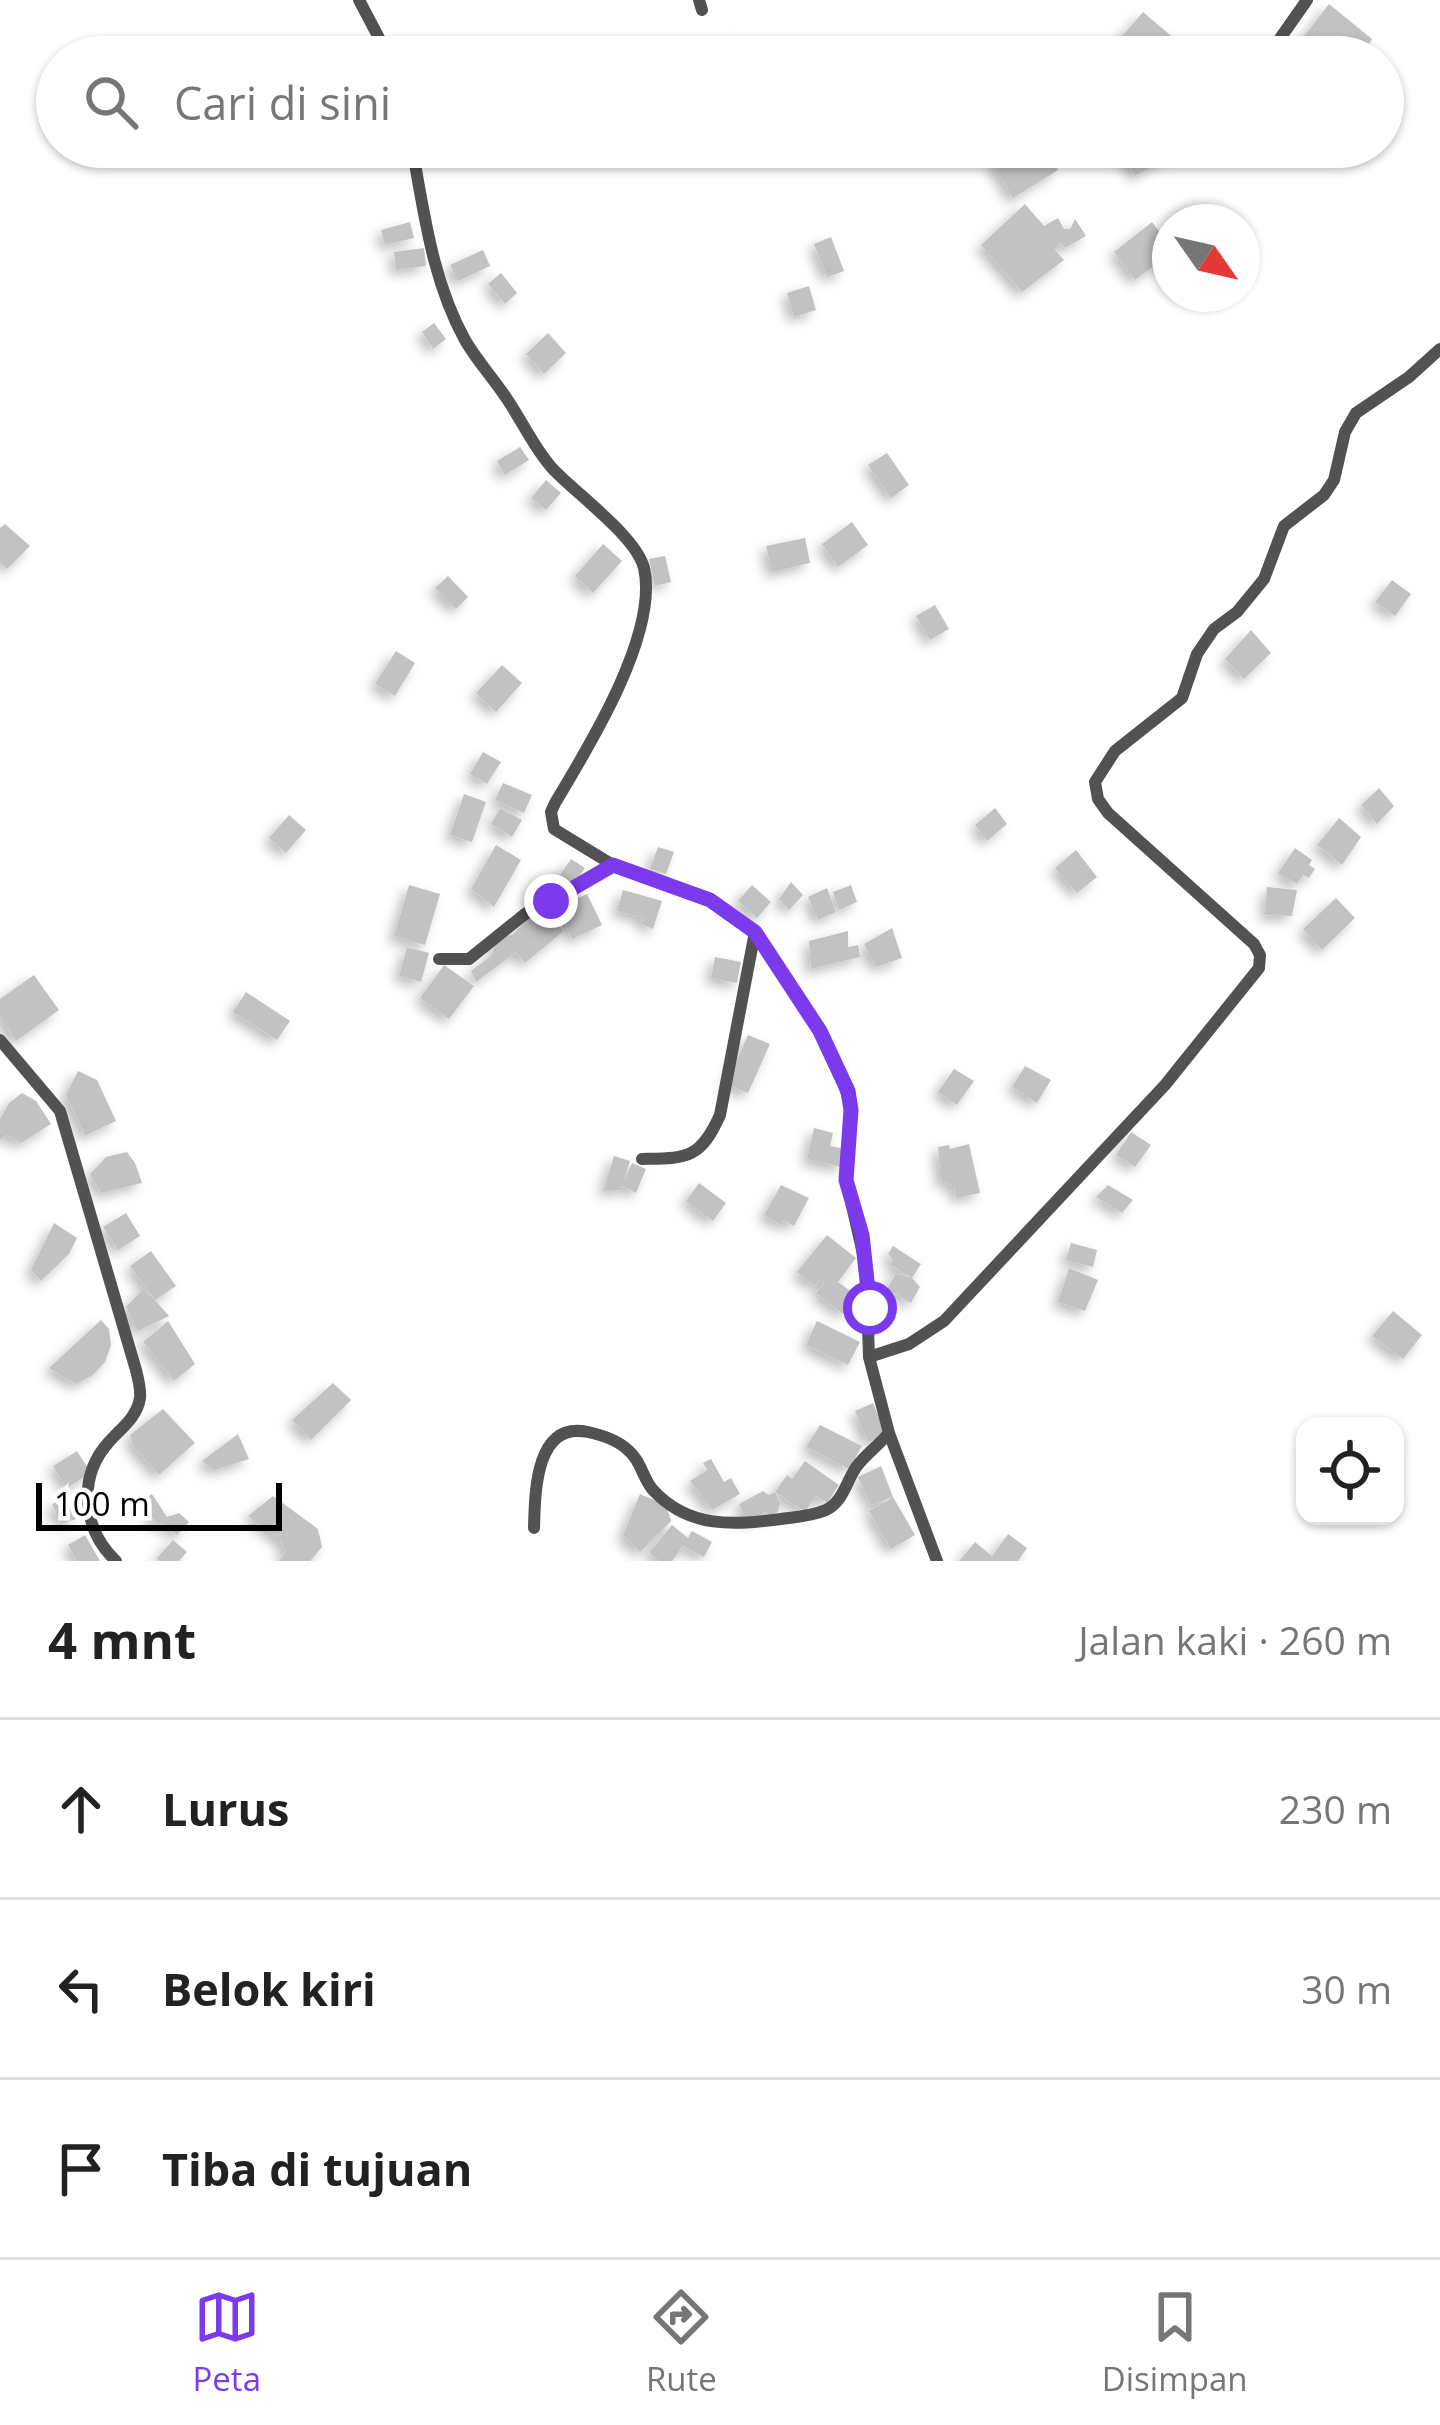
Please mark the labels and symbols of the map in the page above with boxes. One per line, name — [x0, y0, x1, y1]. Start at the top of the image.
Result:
north arrow — [1152, 204, 1260, 312]
route end — [524, 874, 578, 928]
route start — [843, 1281, 897, 1335]
scale bar — [36, 1477, 282, 1530]

